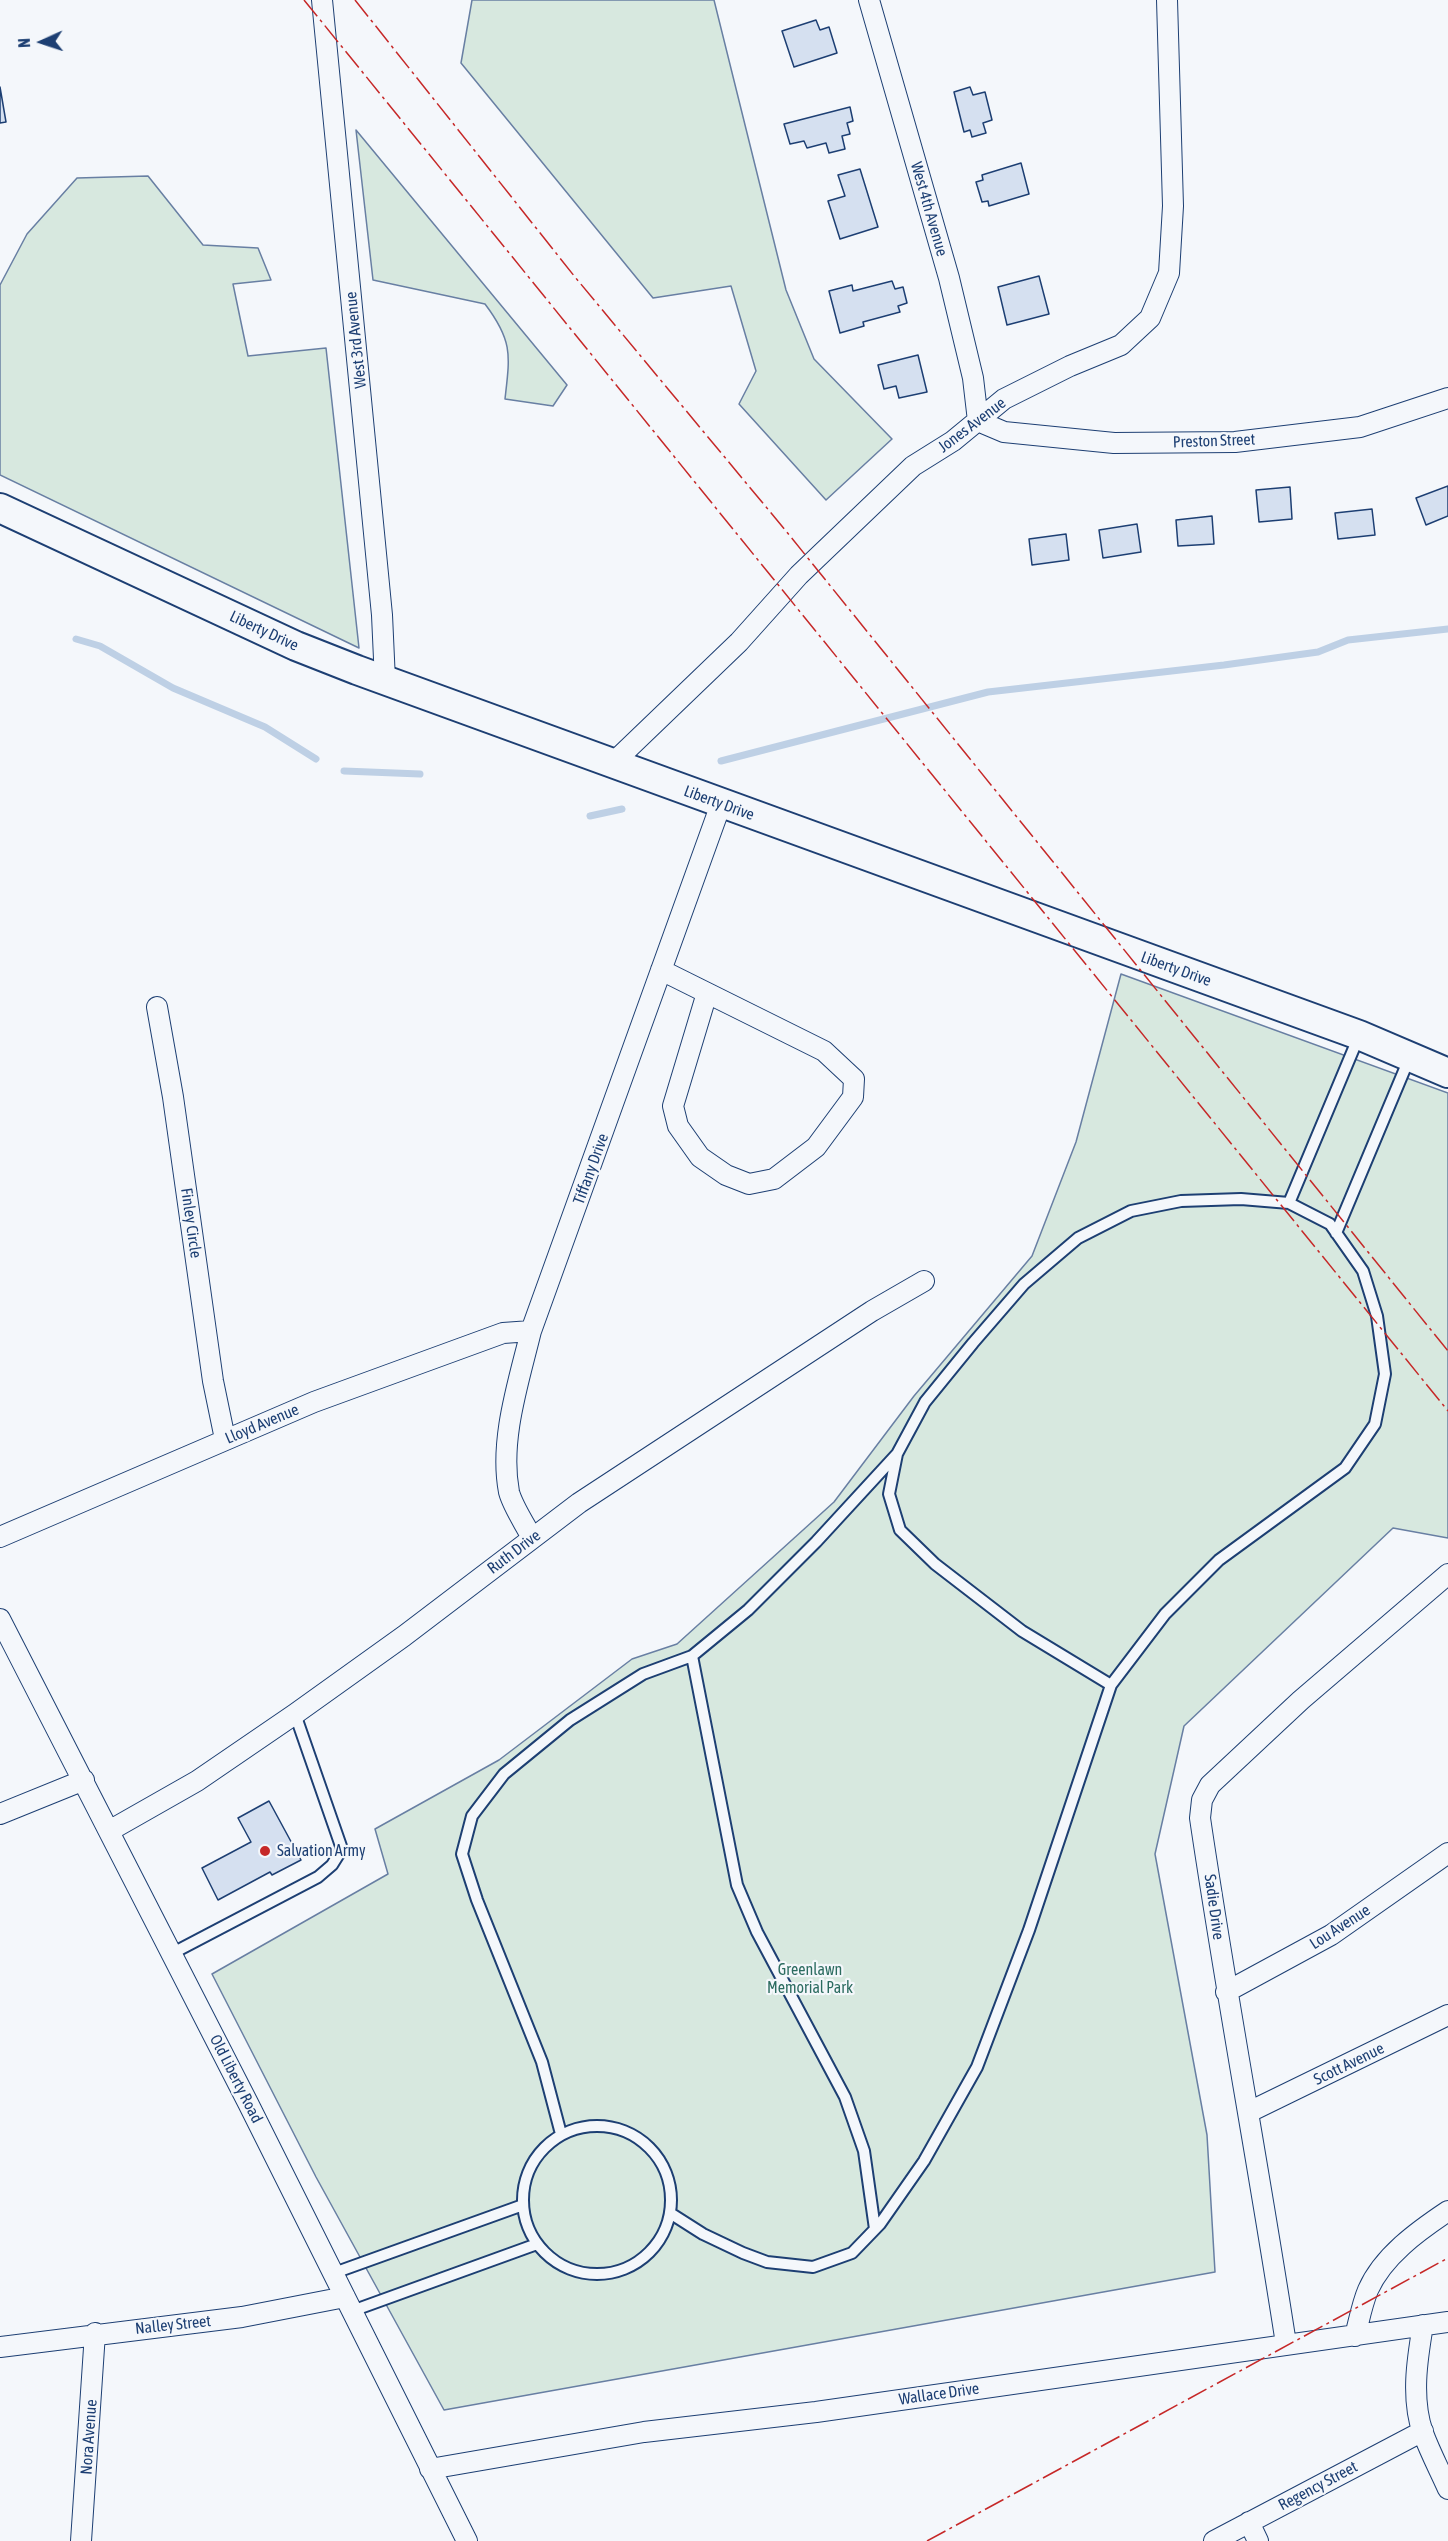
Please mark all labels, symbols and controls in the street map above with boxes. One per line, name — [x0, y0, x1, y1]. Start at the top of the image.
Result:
north arrow — [12, 12, 72, 72]
text: N — [15, 38, 33, 48]
street label: West 4th Avenue — [906, 160, 952, 258]
street label: West 3rd Avenue — [341, 291, 371, 389]
street label: Jones Avenue — [934, 393, 1010, 457]
street label: Preston Street — [1172, 430, 1256, 452]
street label: Liberty Drive — [227, 607, 301, 655]
street label: Liberty Drive — [681, 781, 757, 825]
street label: Liberty Drive — [1138, 947, 1214, 991]
street label: Tiffany Drive — [569, 1131, 613, 1207]
street label: Finley Circle — [177, 1187, 205, 1259]
street label: Lloyd Avenue — [222, 1400, 302, 1448]
street label: Ruth Drive — [484, 1526, 544, 1578]
place label: Salvation Army — [277, 1841, 366, 1861]
marker: Salvation Army — [258, 1844, 272, 1858]
street label: Sadie Drive — [1200, 1873, 1228, 1941]
street label: Lou Avenue — [1306, 1900, 1374, 1954]
park label: Greenlawn Memorial Park — [767, 1960, 853, 1998]
street label: Old Liberty Road — [206, 2032, 266, 2126]
street label: Scott Avenue — [1311, 2039, 1387, 2089]
street label: Nalley Street — [134, 2311, 212, 2339]
street label: Wallace Drive — [898, 2379, 980, 2409]
street label: Nora Avenue — [77, 2399, 101, 2475]
street label: Regency Street — [1275, 2457, 1361, 2515]

